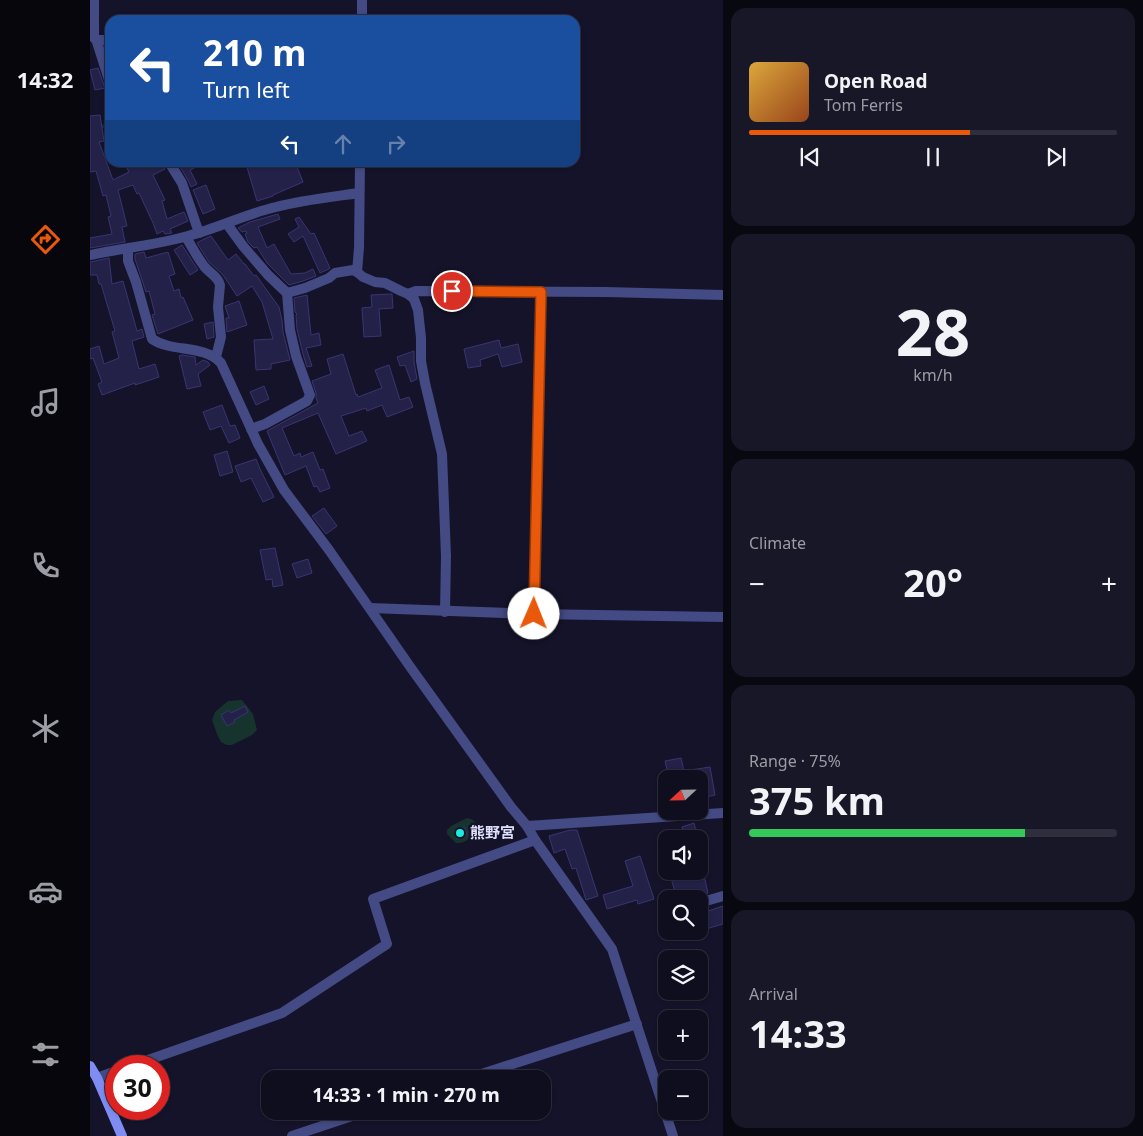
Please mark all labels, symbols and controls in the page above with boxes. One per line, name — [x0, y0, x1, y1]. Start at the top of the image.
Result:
text: 210 m — [203, 29, 306, 76]
icon: left — [120, 35, 185, 100]
text: 14:32 — [17, 64, 73, 94]
text: Open Road — [824, 68, 927, 94]
text: Turn left — [203, 74, 290, 104]
text: Tom Ferris — [824, 94, 903, 116]
icon: left — [276, 130, 304, 158]
icon: ahead — [329, 130, 357, 158]
icon: right — [382, 130, 410, 158]
icon: previous — [796, 143, 824, 171]
icon: pause — [919, 143, 947, 171]
icon: next — [1042, 143, 1070, 171]
icon: directions — [28, 222, 63, 257]
pin — [431, 270, 473, 312]
icon: arrive — [438, 277, 466, 305]
text: 28 — [896, 287, 970, 375]
text: km/h — [913, 364, 953, 386]
icon: music — [28, 385, 63, 420]
text: Climate — [749, 532, 806, 554]
icon: phone — [28, 548, 63, 583]
text: 20° — [903, 556, 963, 608]
text: − — [749, 564, 765, 602]
text: + — [1101, 564, 1117, 602]
position arrow — [507, 587, 559, 639]
icon: climate — [28, 711, 63, 746]
text: Range · 75% — [749, 750, 841, 772]
north arrow — [658, 770, 708, 820]
map controls — [658, 770, 708, 1120]
text: 375 km — [749, 774, 885, 826]
place label: 熊野宮 — [470, 822, 515, 842]
marker: 熊野宮 — [454, 827, 466, 839]
button: sound — [658, 830, 708, 880]
icon: car — [28, 874, 63, 909]
button: search — [658, 890, 708, 940]
button: layers — [658, 950, 708, 1000]
text: Arrival — [749, 983, 798, 1005]
text: 14:33 — [749, 1007, 847, 1059]
button: + — [658, 1010, 708, 1060]
icon: filters — [28, 1037, 63, 1072]
speed limit sign: 30 — [105, 1055, 170, 1120]
button: − — [658, 1070, 708, 1120]
text: 14:33 · 1 min · 270 m — [312, 1082, 500, 1108]

